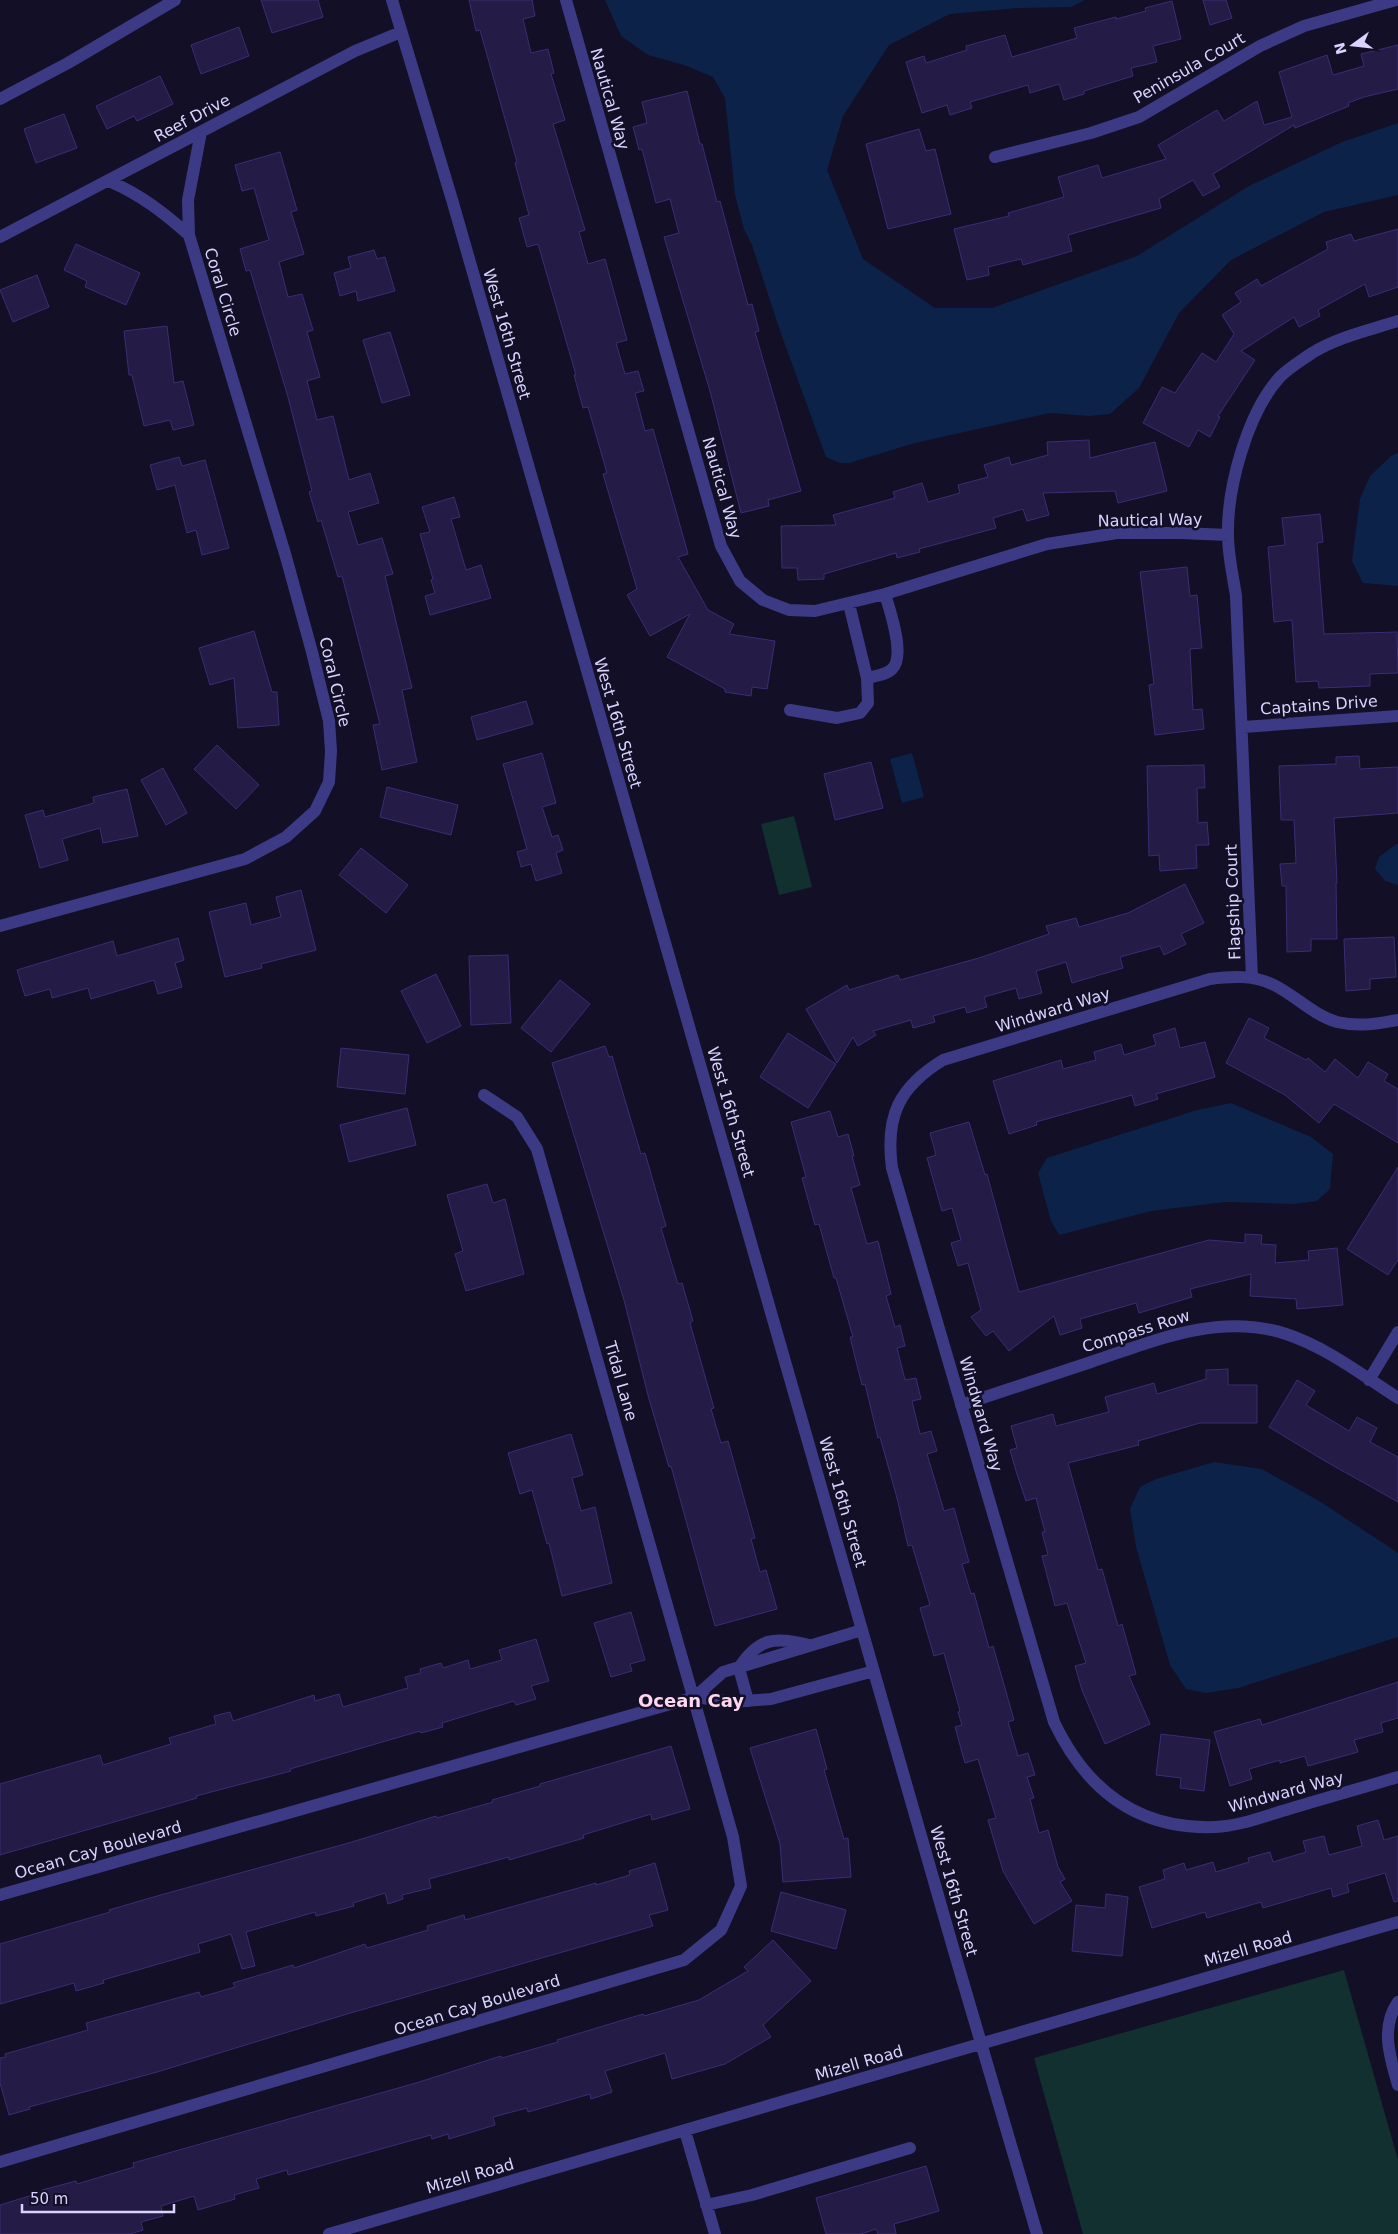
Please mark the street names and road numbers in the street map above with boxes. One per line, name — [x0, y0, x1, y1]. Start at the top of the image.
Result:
street label: Peninsula Court — [1130, 28, 1248, 108]
street label: Nautical Way — [586, 46, 634, 152]
street label: Reef Drive — [151, 90, 233, 146]
street label: Coral Circle — [200, 245, 246, 339]
street label: West 16th Street — [479, 267, 535, 401]
street label: Nautical Way — [698, 435, 746, 541]
street label: Nautical Way — [1097, 510, 1203, 530]
street label: Coral Circle — [315, 635, 355, 729]
street label: West 16th Street — [590, 656, 646, 790]
street label: Captains Drive — [1260, 691, 1378, 719]
street label: Flagship Court — [1221, 844, 1245, 960]
street label: Windward Way — [993, 984, 1113, 1036]
street label: West 16th Street — [703, 1045, 759, 1179]
street label: Compass Row — [1080, 1306, 1192, 1356]
street label: Tidal Lane — [600, 1338, 641, 1423]
street label: Windward Way — [956, 1354, 1006, 1474]
street label: West 16th Street — [815, 1435, 871, 1569]
street label: Windward Way — [1226, 1767, 1346, 1817]
street label: Ocean Cay Boulevard — [12, 1817, 184, 1883]
street label: West 16th Street — [926, 1824, 982, 1958]
street label: Mizell Road — [1202, 1927, 1294, 1971]
street label: Ocean Cay Boulevard — [392, 1971, 562, 2039]
street label: Mizell Road — [813, 2041, 905, 2085]
street label: Mizell Road — [424, 2154, 516, 2198]

